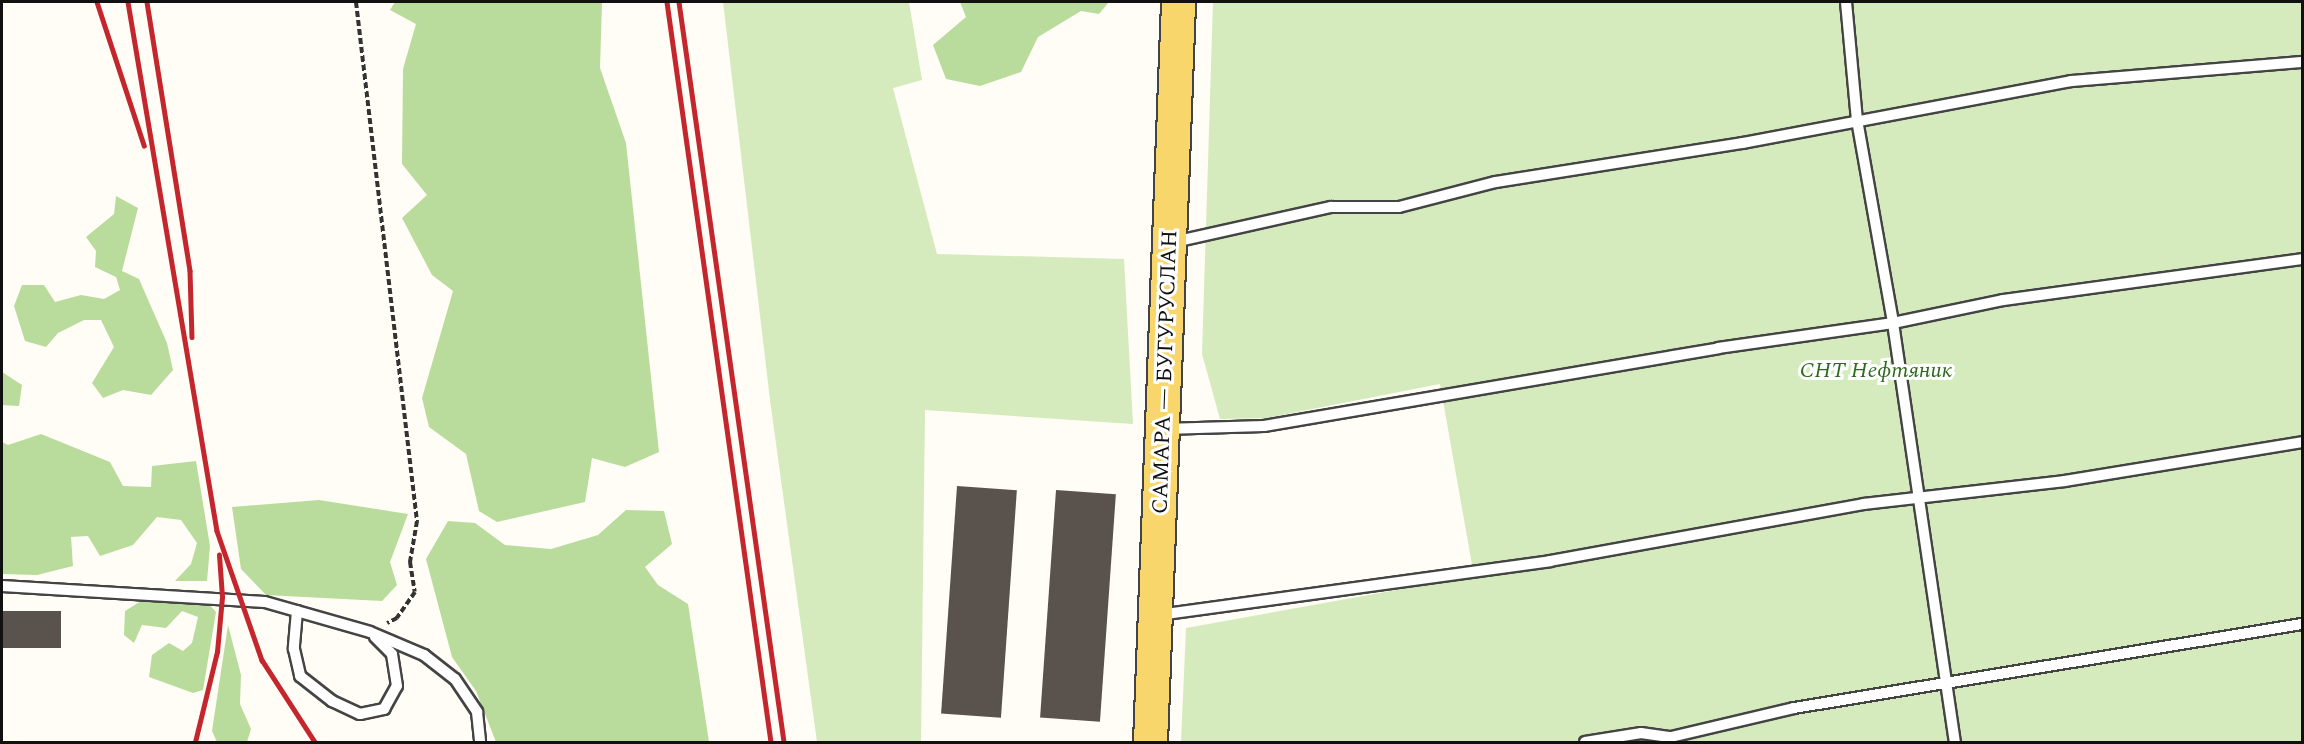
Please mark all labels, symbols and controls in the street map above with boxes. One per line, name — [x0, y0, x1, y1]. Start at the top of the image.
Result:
street label: САМАРА — БУГУРУСЛАН — [1147, 230, 1183, 514]
park label: СНТ Нефтяник — [1800, 358, 1952, 384]

